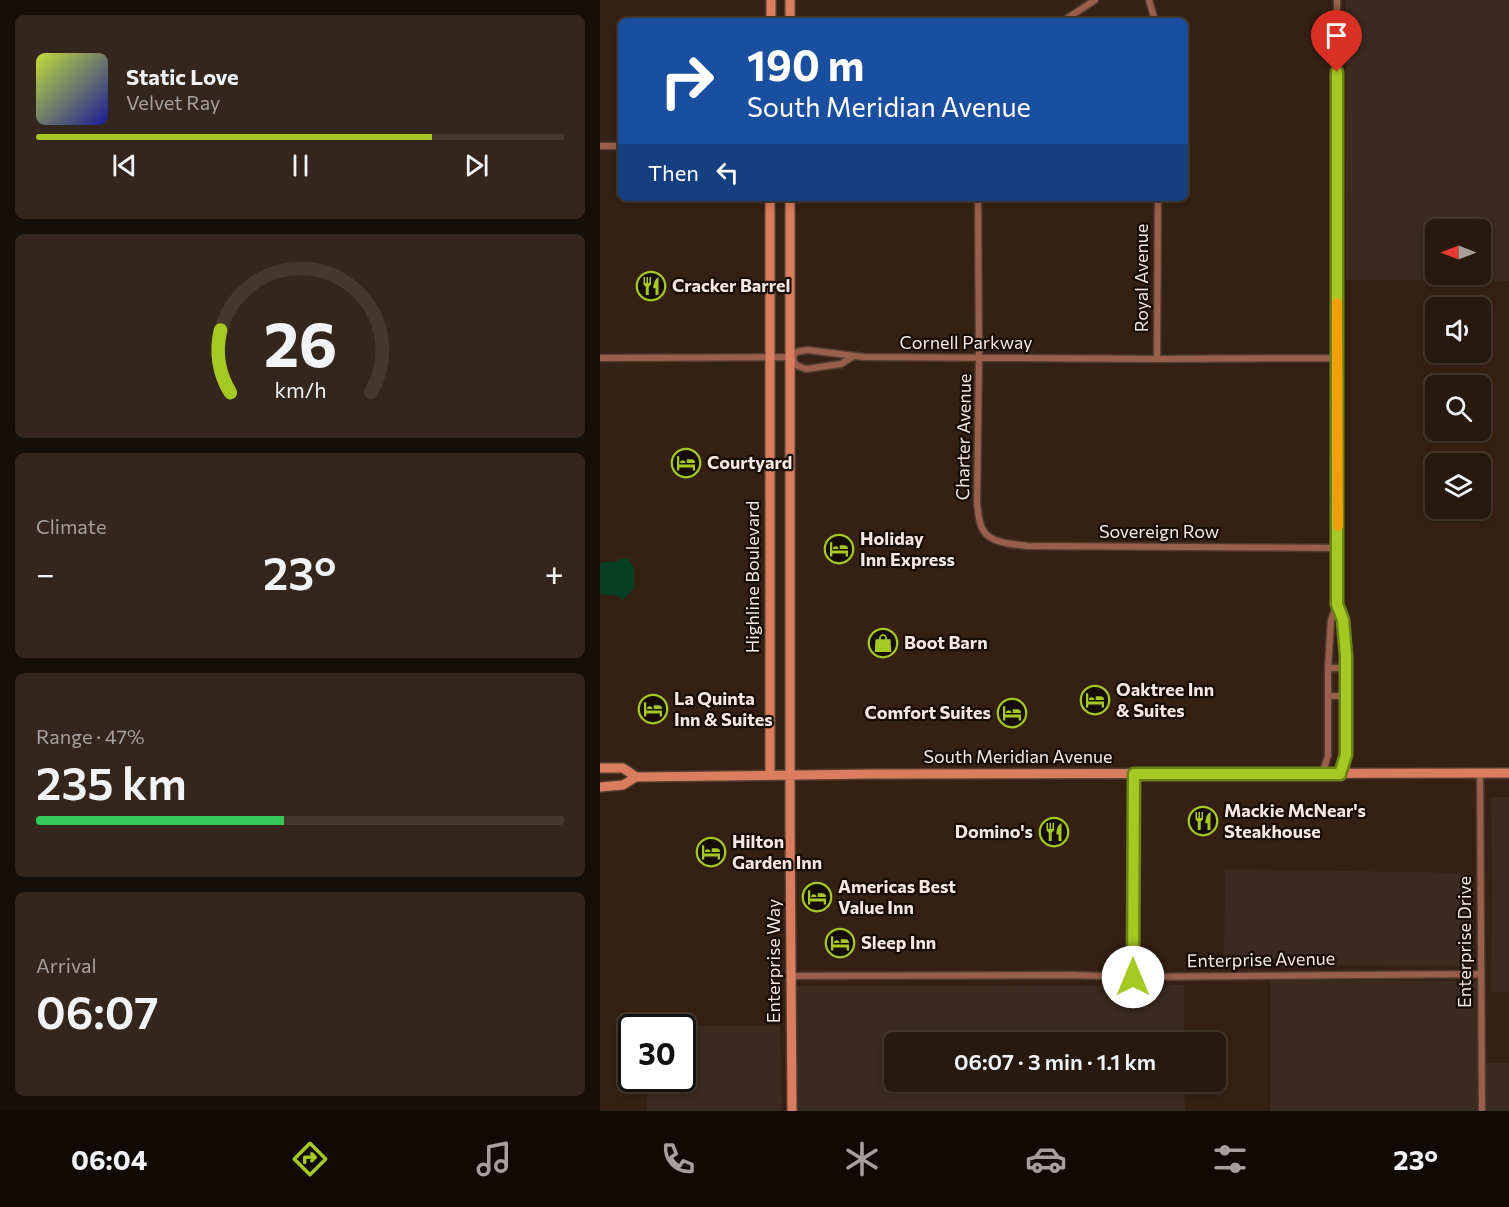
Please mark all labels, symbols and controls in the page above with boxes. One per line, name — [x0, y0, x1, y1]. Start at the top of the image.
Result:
pin — [1311, 10, 1362, 72]
icon: arrive — [1320, 19, 1353, 52]
text: 190 m — [747, 38, 865, 90]
icon: right — [648, 42, 726, 120]
text: Static Love — [126, 63, 239, 90]
text: Velvet Ray — [126, 90, 220, 114]
text: South Meridian Avenue — [747, 90, 1031, 123]
icon: previous — [108, 149, 141, 182]
icon: pause — [284, 149, 317, 182]
icon: next — [460, 149, 493, 182]
icon: left — [711, 156, 744, 189]
text: Then — [648, 159, 699, 186]
north arrow — [1425, 219, 1491, 285]
map controls — [1425, 219, 1491, 519]
street label: Royal Avenue — [1130, 224, 1152, 332]
restaurant icon: Cracker Barrel — [635, 270, 667, 302]
place label: Cracker Barrel — [672, 274, 790, 296]
button: sound — [1425, 297, 1491, 363]
text: 26 — [263, 304, 337, 380]
street label: Cornell Parkway — [899, 331, 1033, 353]
street label: Charter Avenue — [951, 373, 975, 500]
button: search — [1425, 375, 1491, 441]
text: km/h — [274, 377, 326, 403]
hotel icon: Courtyard — [670, 447, 702, 479]
place label: Courtyard — [707, 451, 792, 473]
button: layers — [1425, 453, 1491, 519]
street label: Highline Boulevard — [741, 501, 763, 653]
text: Climate — [36, 514, 106, 538]
street label: Sovereign Row — [1099, 520, 1219, 542]
place label: Holiday Inn Express — [860, 527, 955, 570]
hotel icon: Holiday Inn Express — [823, 533, 855, 565]
text: 23° — [263, 544, 336, 599]
text: − — [36, 552, 55, 593]
text: + — [545, 552, 564, 593]
shop icon: Boot Barn — [867, 627, 899, 659]
place label: Boot Barn — [904, 631, 988, 653]
place label: Oaktree Inn & Suites — [1116, 678, 1214, 721]
hotel icon: Oaktree Inn & Suites — [1079, 684, 1111, 716]
place label: La Quinta Inn & Suites — [674, 687, 773, 730]
hotel icon: La Quinta Inn & Suites — [637, 693, 669, 725]
hotel icon: Comfort Suites — [996, 697, 1028, 729]
place label: Comfort Suites — [864, 701, 991, 723]
text: Range · 47% — [36, 724, 145, 748]
street label: South Meridian Avenue — [923, 745, 1113, 767]
text: 235 km — [36, 754, 187, 809]
place label: Mackie McNear's Steakhouse — [1224, 799, 1366, 842]
restaurant icon: Mackie McNear's Steakhouse — [1187, 805, 1219, 837]
restaurant icon: Domino's — [1038, 816, 1070, 848]
place label: Domino's — [955, 820, 1033, 842]
place label: Hilton Garden Inn — [732, 830, 822, 873]
hotel icon: Hilton Garden Inn — [695, 836, 727, 868]
place label: Americas Best Value Inn — [838, 875, 956, 918]
street label: Enterprise Drive — [1453, 876, 1475, 1008]
hotel icon: Americas Best Value Inn — [801, 881, 833, 913]
street label: Enterprise Way — [762, 899, 784, 1023]
hotel icon: Sleep Inn — [824, 927, 856, 959]
place label: Sleep Inn — [861, 931, 936, 953]
position arrow — [1101, 945, 1165, 1009]
street label: Enterprise Avenue — [1187, 947, 1335, 971]
text: Arrival — [36, 953, 97, 977]
text: 06:07 — [36, 983, 159, 1038]
speed limit sign: 30 — [618, 1014, 696, 1092]
text: 06:07 · 3 min · 1.1 km — [954, 1048, 1156, 1075]
icon: directions — [289, 1138, 331, 1180]
icon: music — [473, 1138, 515, 1180]
icon: phone — [657, 1138, 699, 1180]
icon: climate — [841, 1138, 883, 1180]
icon: car — [1025, 1138, 1067, 1180]
icon: filters — [1209, 1138, 1251, 1180]
text: 06:04 — [71, 1143, 147, 1176]
text: 23° — [1393, 1143, 1438, 1176]

